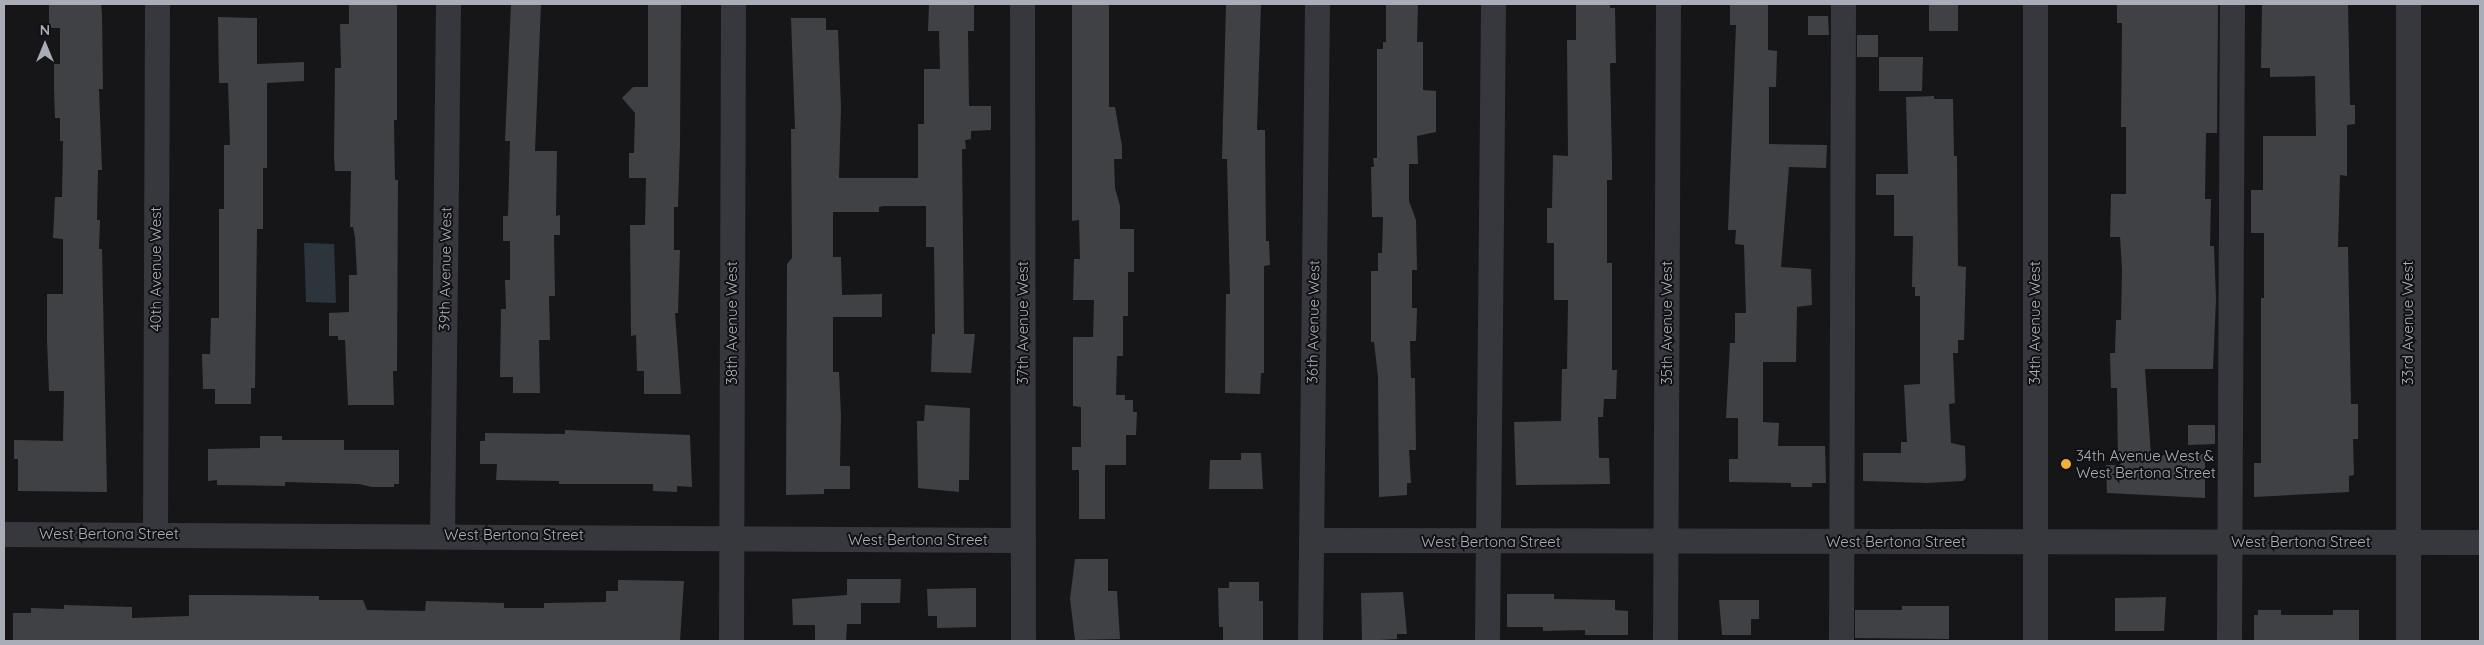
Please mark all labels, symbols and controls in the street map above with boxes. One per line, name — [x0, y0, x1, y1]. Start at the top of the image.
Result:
north arrow — [20, 20, 70, 70]
text: N — [40, 21, 50, 39]
street label: 40th Avenue West — [147, 207, 165, 331]
street label: 39th Avenue West — [435, 207, 455, 331]
street label: 36th Avenue West — [1303, 260, 1323, 384]
street label: 38th Avenue West — [723, 261, 741, 385]
street label: 37th Avenue West — [1014, 261, 1032, 385]
street label: 35th Avenue West — [1658, 261, 1676, 385]
street label: 34th Avenue West — [2026, 261, 2044, 385]
street label: 33rd Avenue West — [2399, 261, 2417, 385]
place label: 34th Avenue West & West Bertona Street — [2076, 446, 2216, 481]
marker: 34th Avenue West & West Bertona Street — [2060, 458, 2072, 470]
street label: West Bertona Street — [39, 525, 179, 543]
street label: West Bertona Street — [444, 526, 584, 544]
street label: West Bertona Street — [848, 531, 988, 549]
street label: West Bertona Street — [1421, 533, 1561, 551]
street label: West Bertona Street — [1826, 533, 1966, 551]
street label: West Bertona Street — [2231, 533, 2371, 551]

